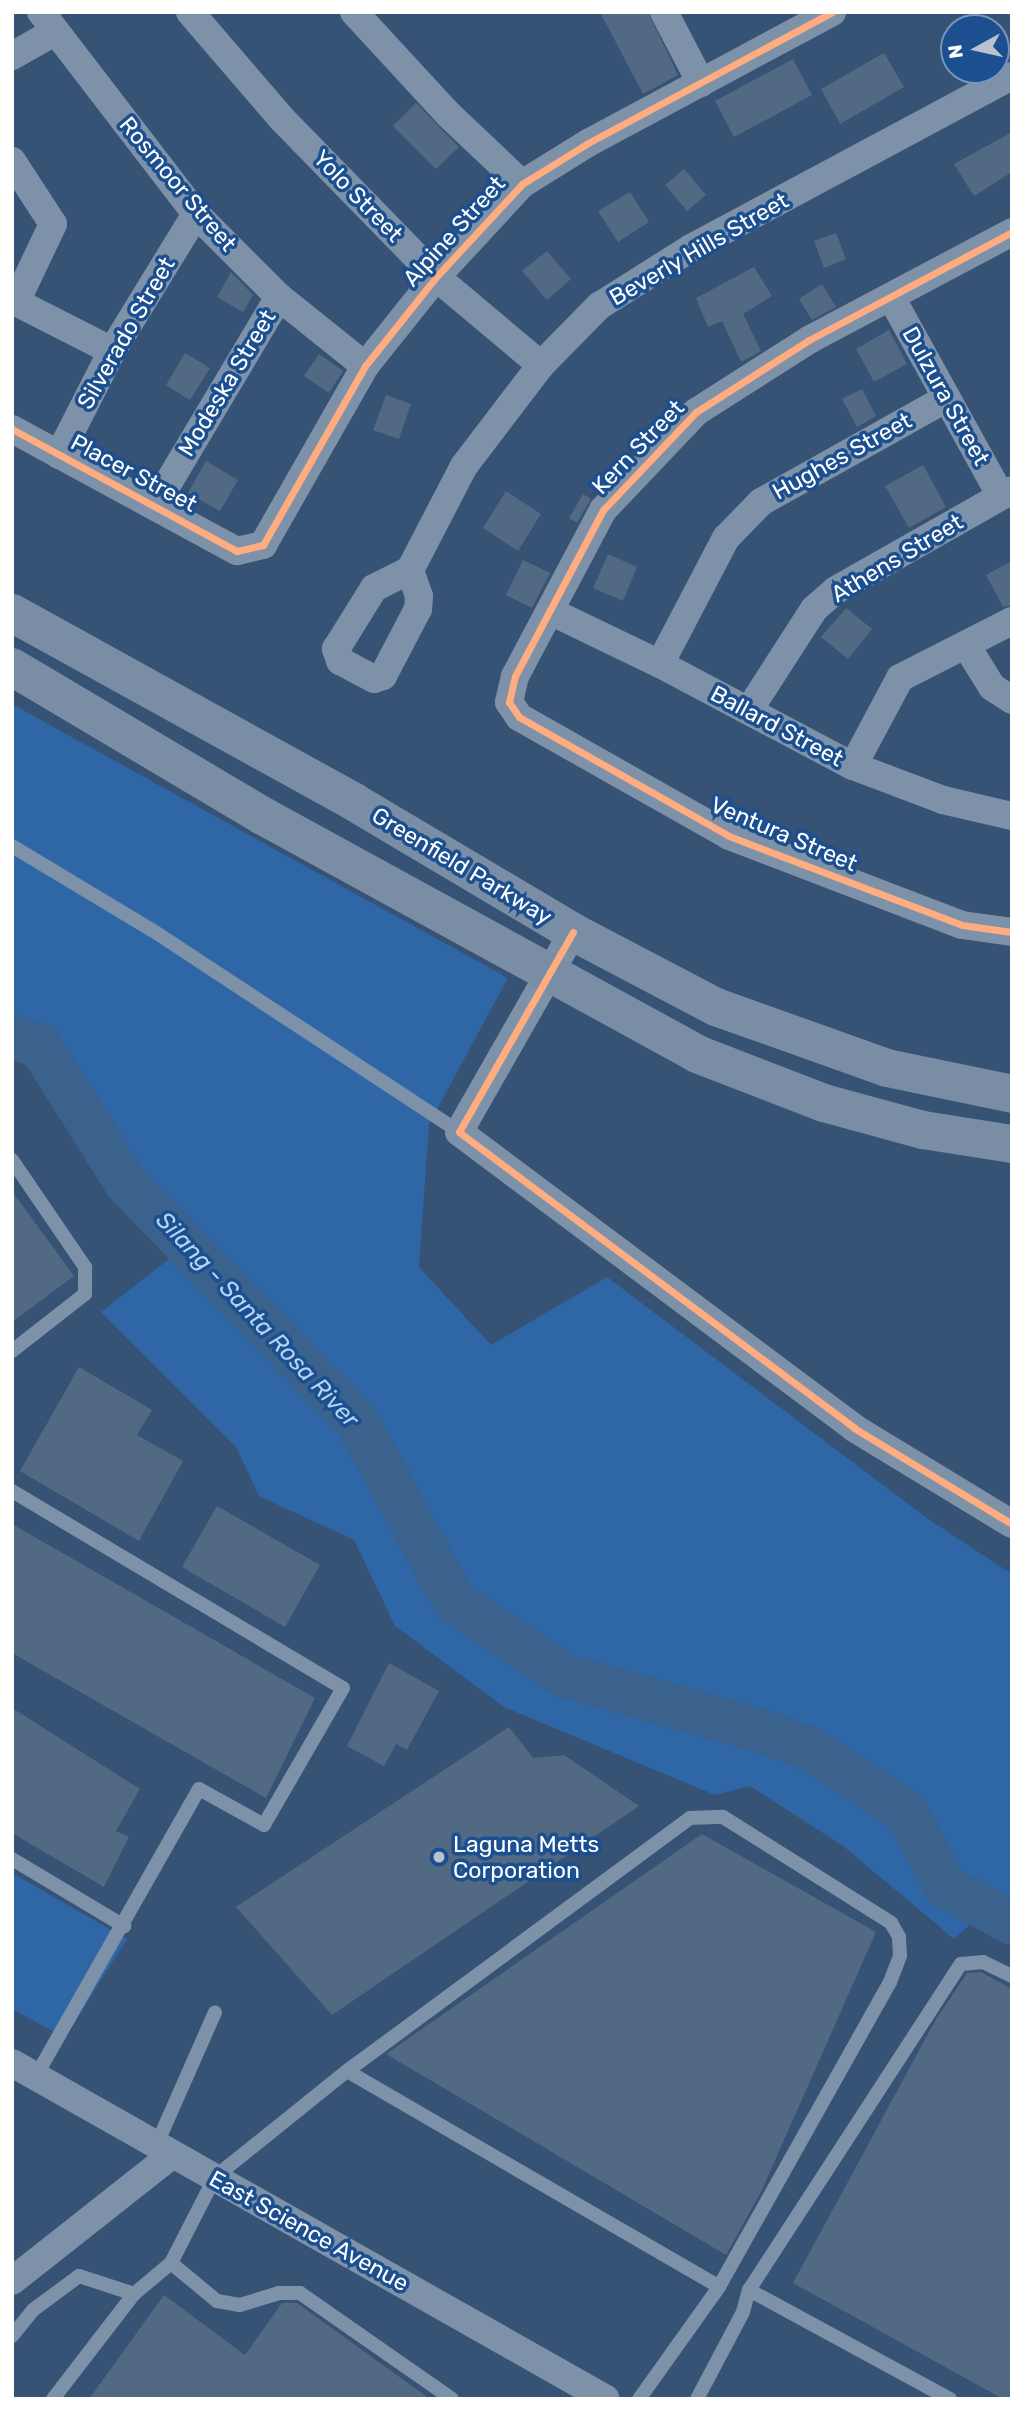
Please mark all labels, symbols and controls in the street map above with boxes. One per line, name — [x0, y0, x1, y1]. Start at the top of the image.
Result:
north arrow — [940, 14, 1010, 84]
text: N — [943, 43, 968, 60]
street label: Rosmoor Street — [114, 111, 242, 257]
street label: Yolo Street — [307, 144, 409, 248]
street label: Alpine Street — [397, 170, 511, 292]
street label: Beverly Hills Street — [604, 186, 794, 312]
street label: Silverado Street — [71, 252, 181, 414]
street label: Modeska Street — [172, 305, 282, 461]
street label: Dulzura Street — [897, 322, 995, 470]
street label: Kern Street — [586, 394, 690, 500]
street label: Hughes Street — [768, 406, 916, 506]
street label: Placer Street — [66, 428, 202, 518]
street label: Athens Street — [826, 508, 968, 608]
street label: Ballard Street — [706, 679, 848, 773]
street label: Ventura Street — [706, 791, 862, 877]
street label: Greenfield Parkway — [367, 801, 557, 931]
water label: Silang - Santa Rosa River — [150, 1206, 364, 1434]
place label: Laguna Metts Corporation — [453, 1830, 599, 1884]
marker: Laguna Metts Corporation — [431, 1849, 447, 1865]
street label: East Science Avenue — [204, 2165, 414, 2297]

